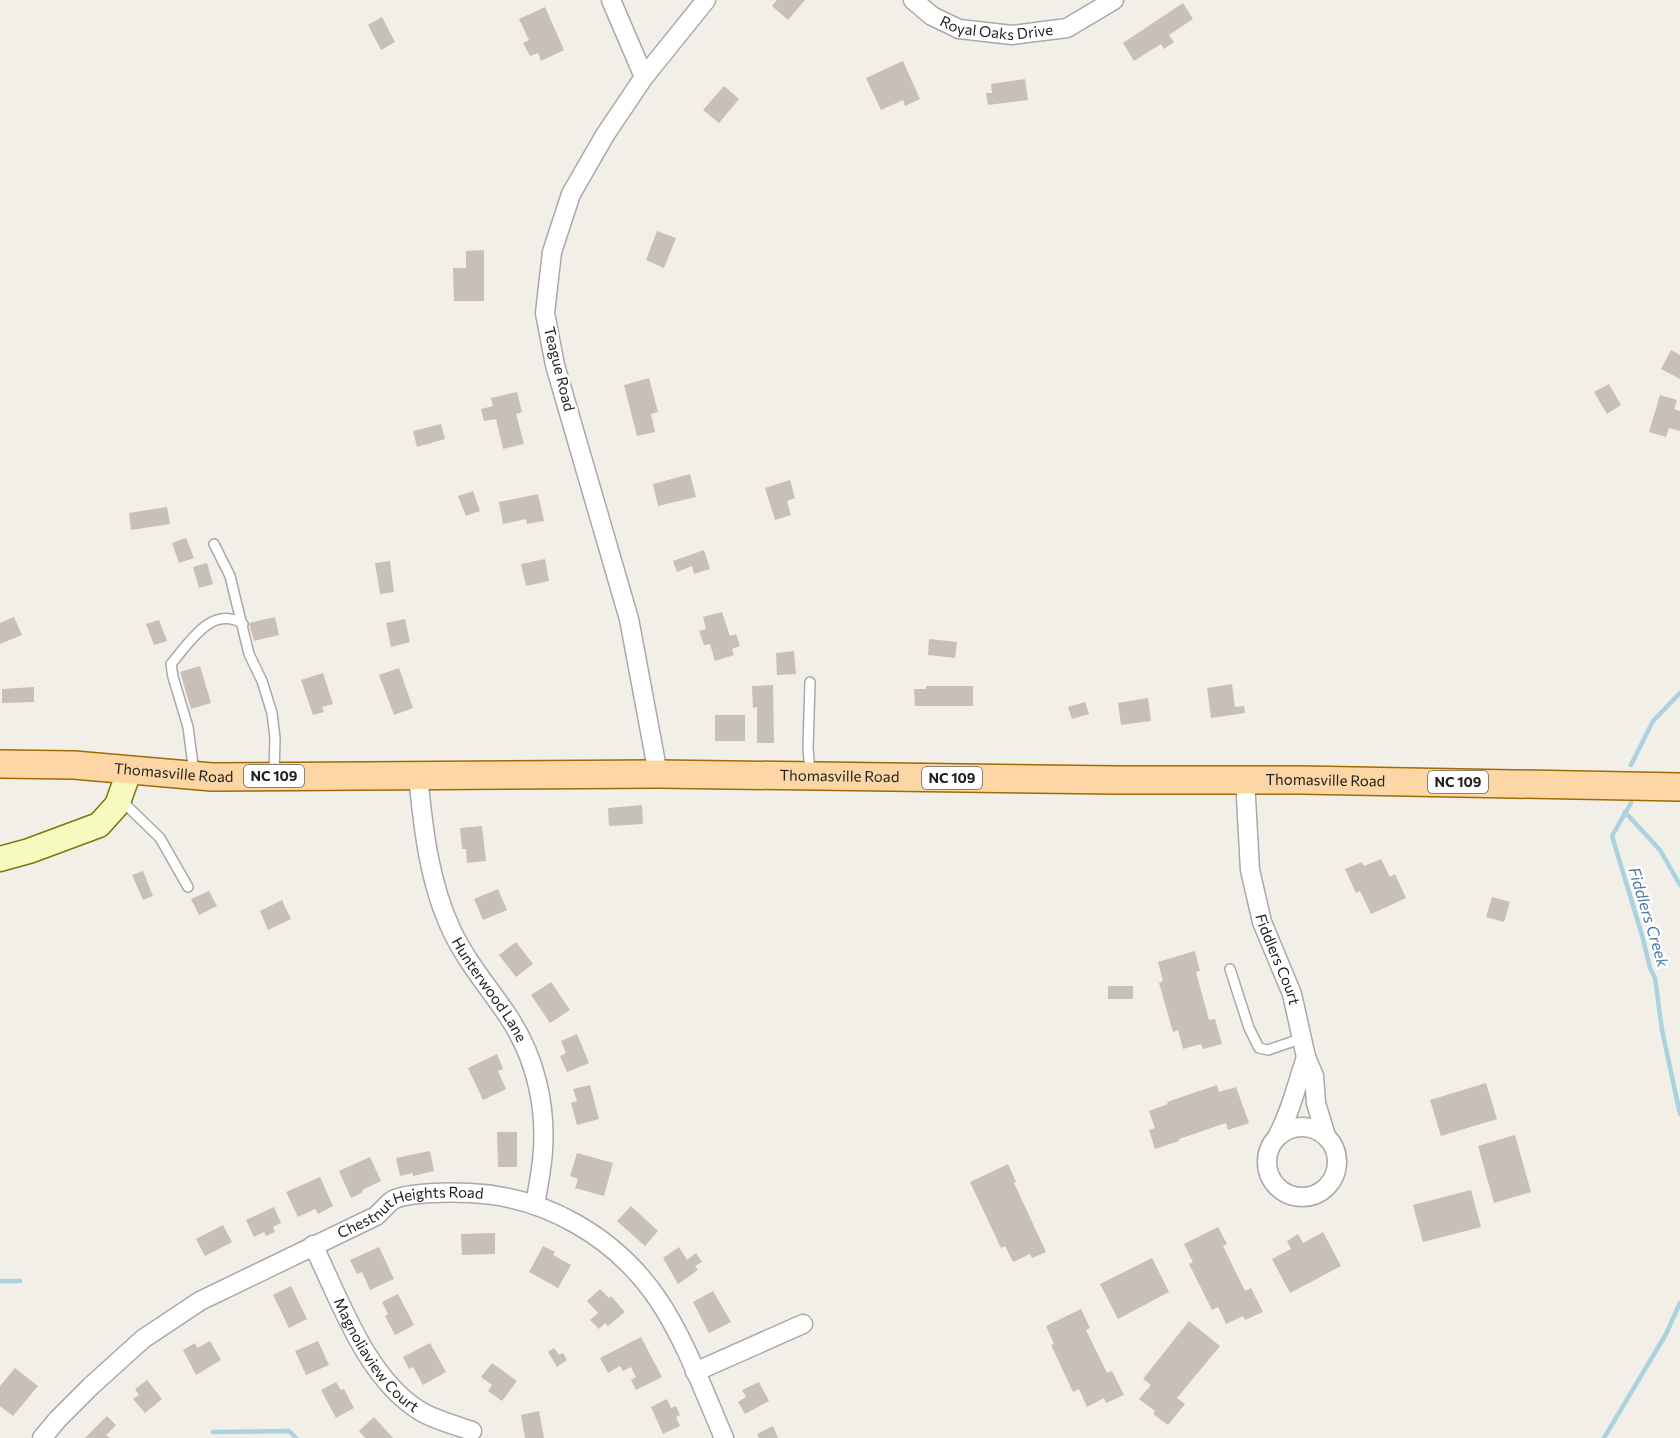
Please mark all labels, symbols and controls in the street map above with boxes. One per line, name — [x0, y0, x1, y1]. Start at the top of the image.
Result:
street label: Royal Oaks Drive — [937, 11, 1054, 43]
street label: Teague Road — [541, 325, 579, 413]
street label: Thomasville Road — [113, 759, 233, 785]
road number: NC 109 — [244, 765, 304, 787]
street label: Thomasville Road — [779, 766, 900, 785]
road number: NC 109 — [922, 767, 982, 789]
street label: Thomasville Road — [1265, 770, 1386, 790]
road number: NC 109 — [1428, 771, 1488, 793]
water label: Fiddlers Creek — [1625, 865, 1674, 969]
street label: Fiddlers Court — [1252, 912, 1304, 1006]
street label: Hunterwood Lane — [449, 934, 531, 1045]
street label: Chestnut Heights Road — [334, 1183, 484, 1241]
street label: Magnoliaview Court — [331, 1295, 423, 1416]

